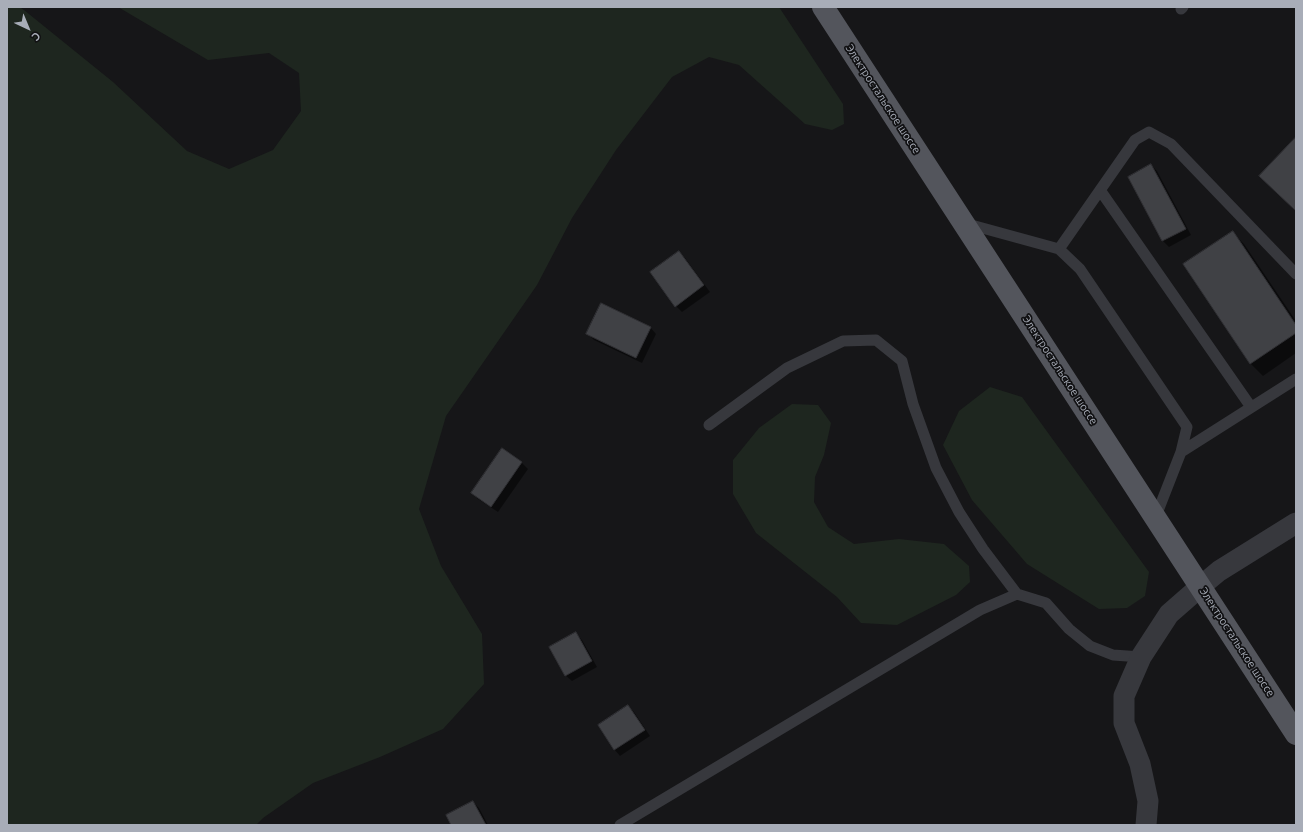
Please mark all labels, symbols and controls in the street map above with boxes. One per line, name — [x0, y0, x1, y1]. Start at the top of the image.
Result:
north arrow — [8, 8, 48, 48]
text: С — [30, 30, 43, 43]
street label: Электростальское шоссе — [843, 42, 923, 156]
street label: Электростальское шоссе — [1020, 313, 1100, 427]
street label: Электростальское шоссе — [1197, 585, 1277, 699]

